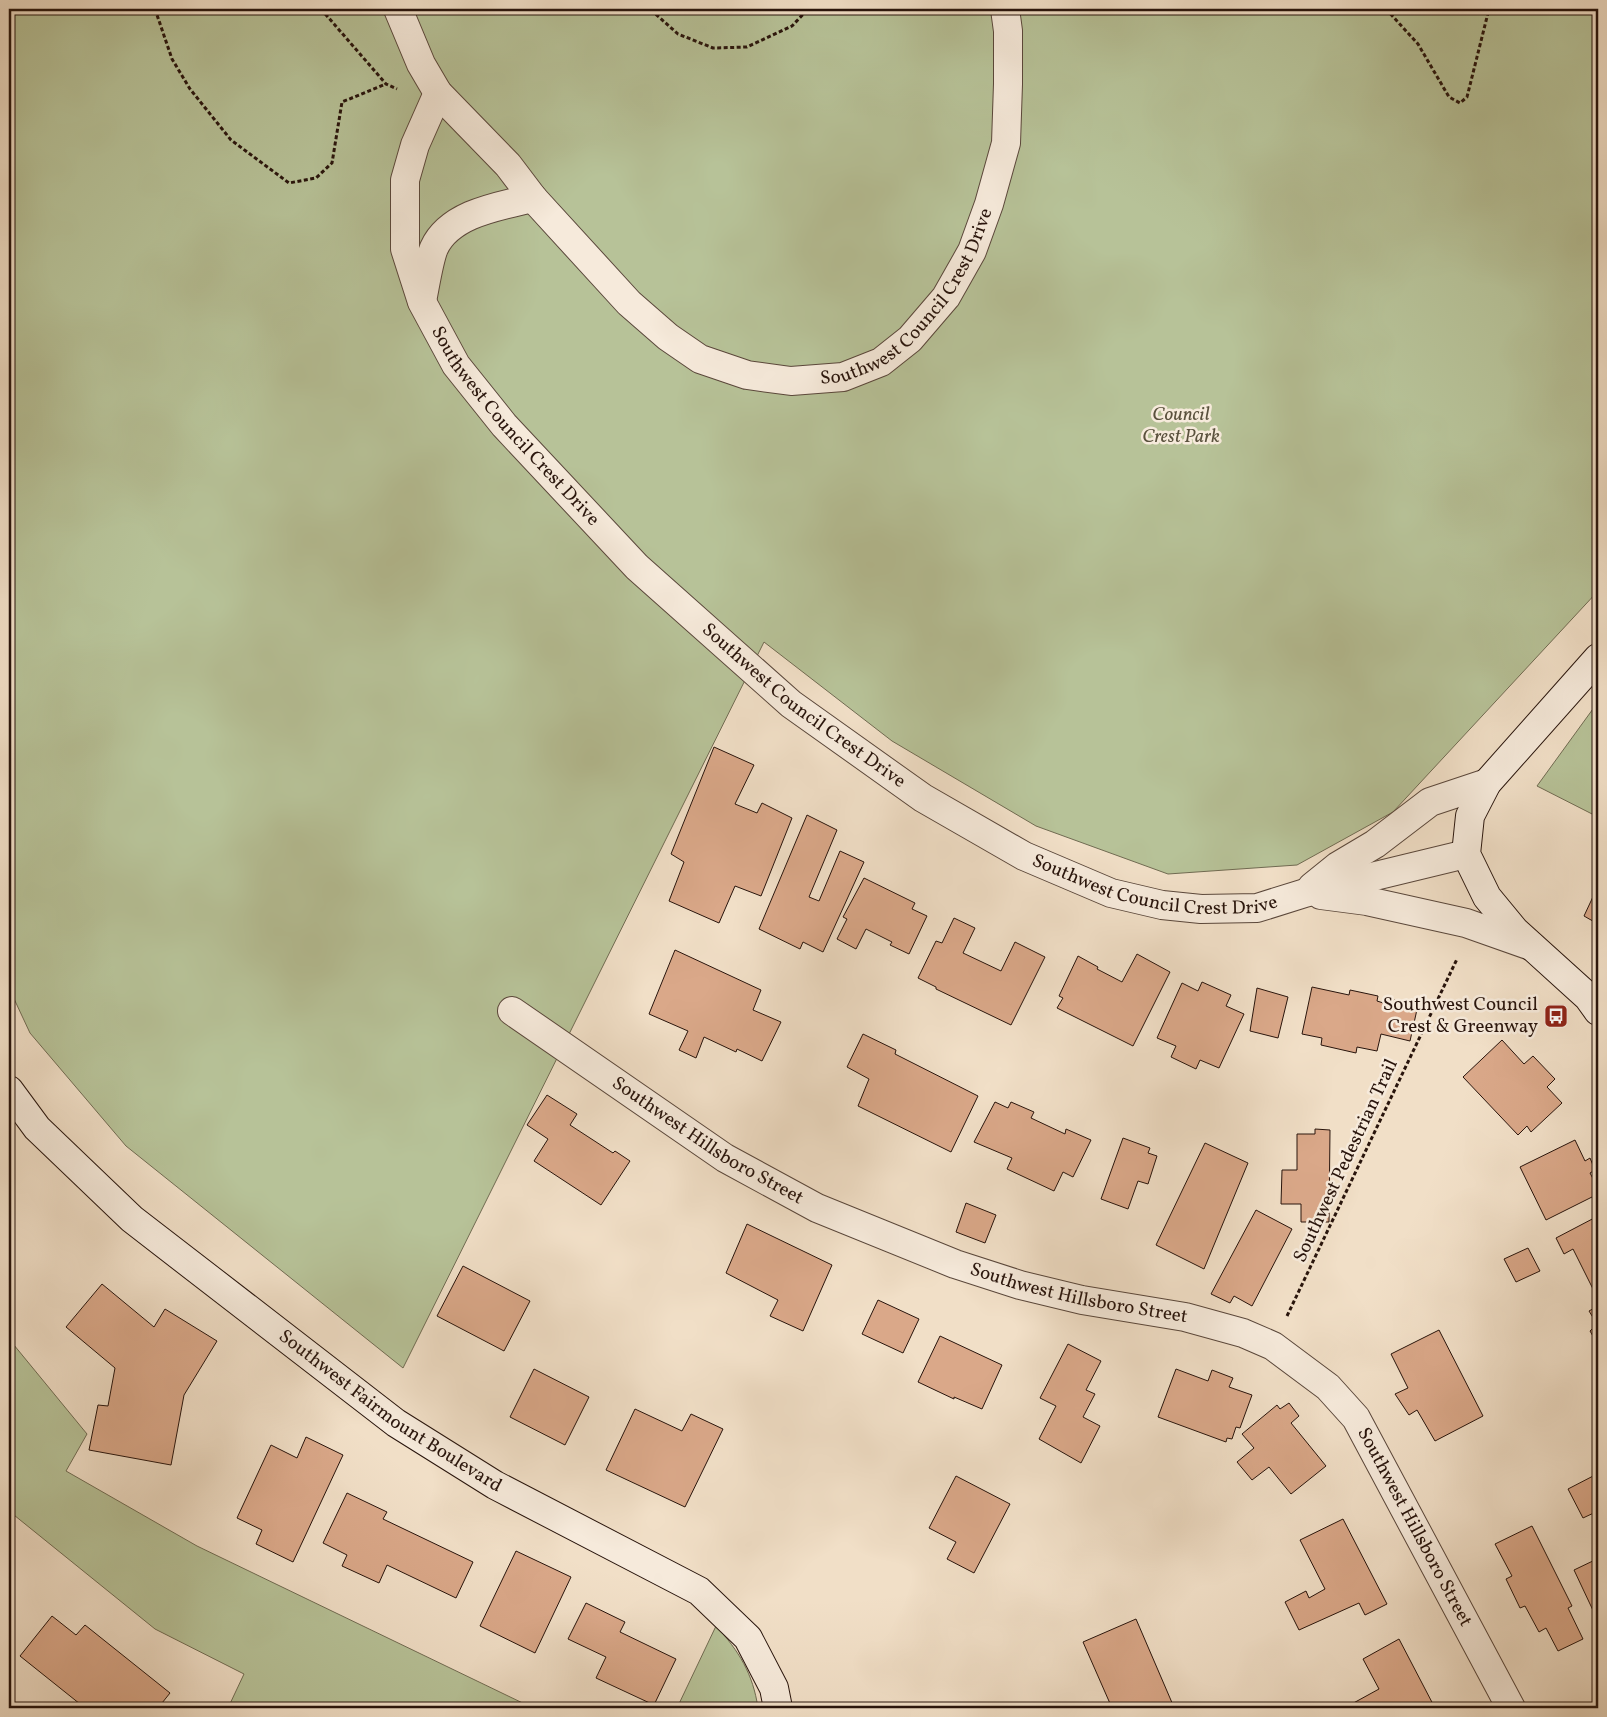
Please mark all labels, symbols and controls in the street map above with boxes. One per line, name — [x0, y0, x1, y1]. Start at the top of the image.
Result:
street label: Southwest Council Crest Drive — [819, 205, 999, 392]
street label: Southwest Council Crest Drive — [424, 322, 605, 532]
park label: Council Crest Park — [1142, 402, 1220, 450]
street label: Southwest Council Crest Drive — [696, 617, 911, 794]
street label: Southwest Council Crest Drive — [1028, 848, 1281, 922]
place label: Southwest Council Crest & Greenway — [1383, 992, 1538, 1040]
bus stop icon: Southwest Council Crest & Greenway — [1543, 1003, 1569, 1029]
street label: Southwest Pedestrian Trail — [1287, 1055, 1405, 1267]
street label: Southwest Hillsboro Street — [606, 1071, 808, 1211]
street label: Southwest Hillsboro Street — [966, 1257, 1190, 1330]
street label: Southwest Fairmount Boulevard — [273, 1324, 506, 1499]
street label: Southwest Hillsboro Street — [1350, 1423, 1478, 1632]

